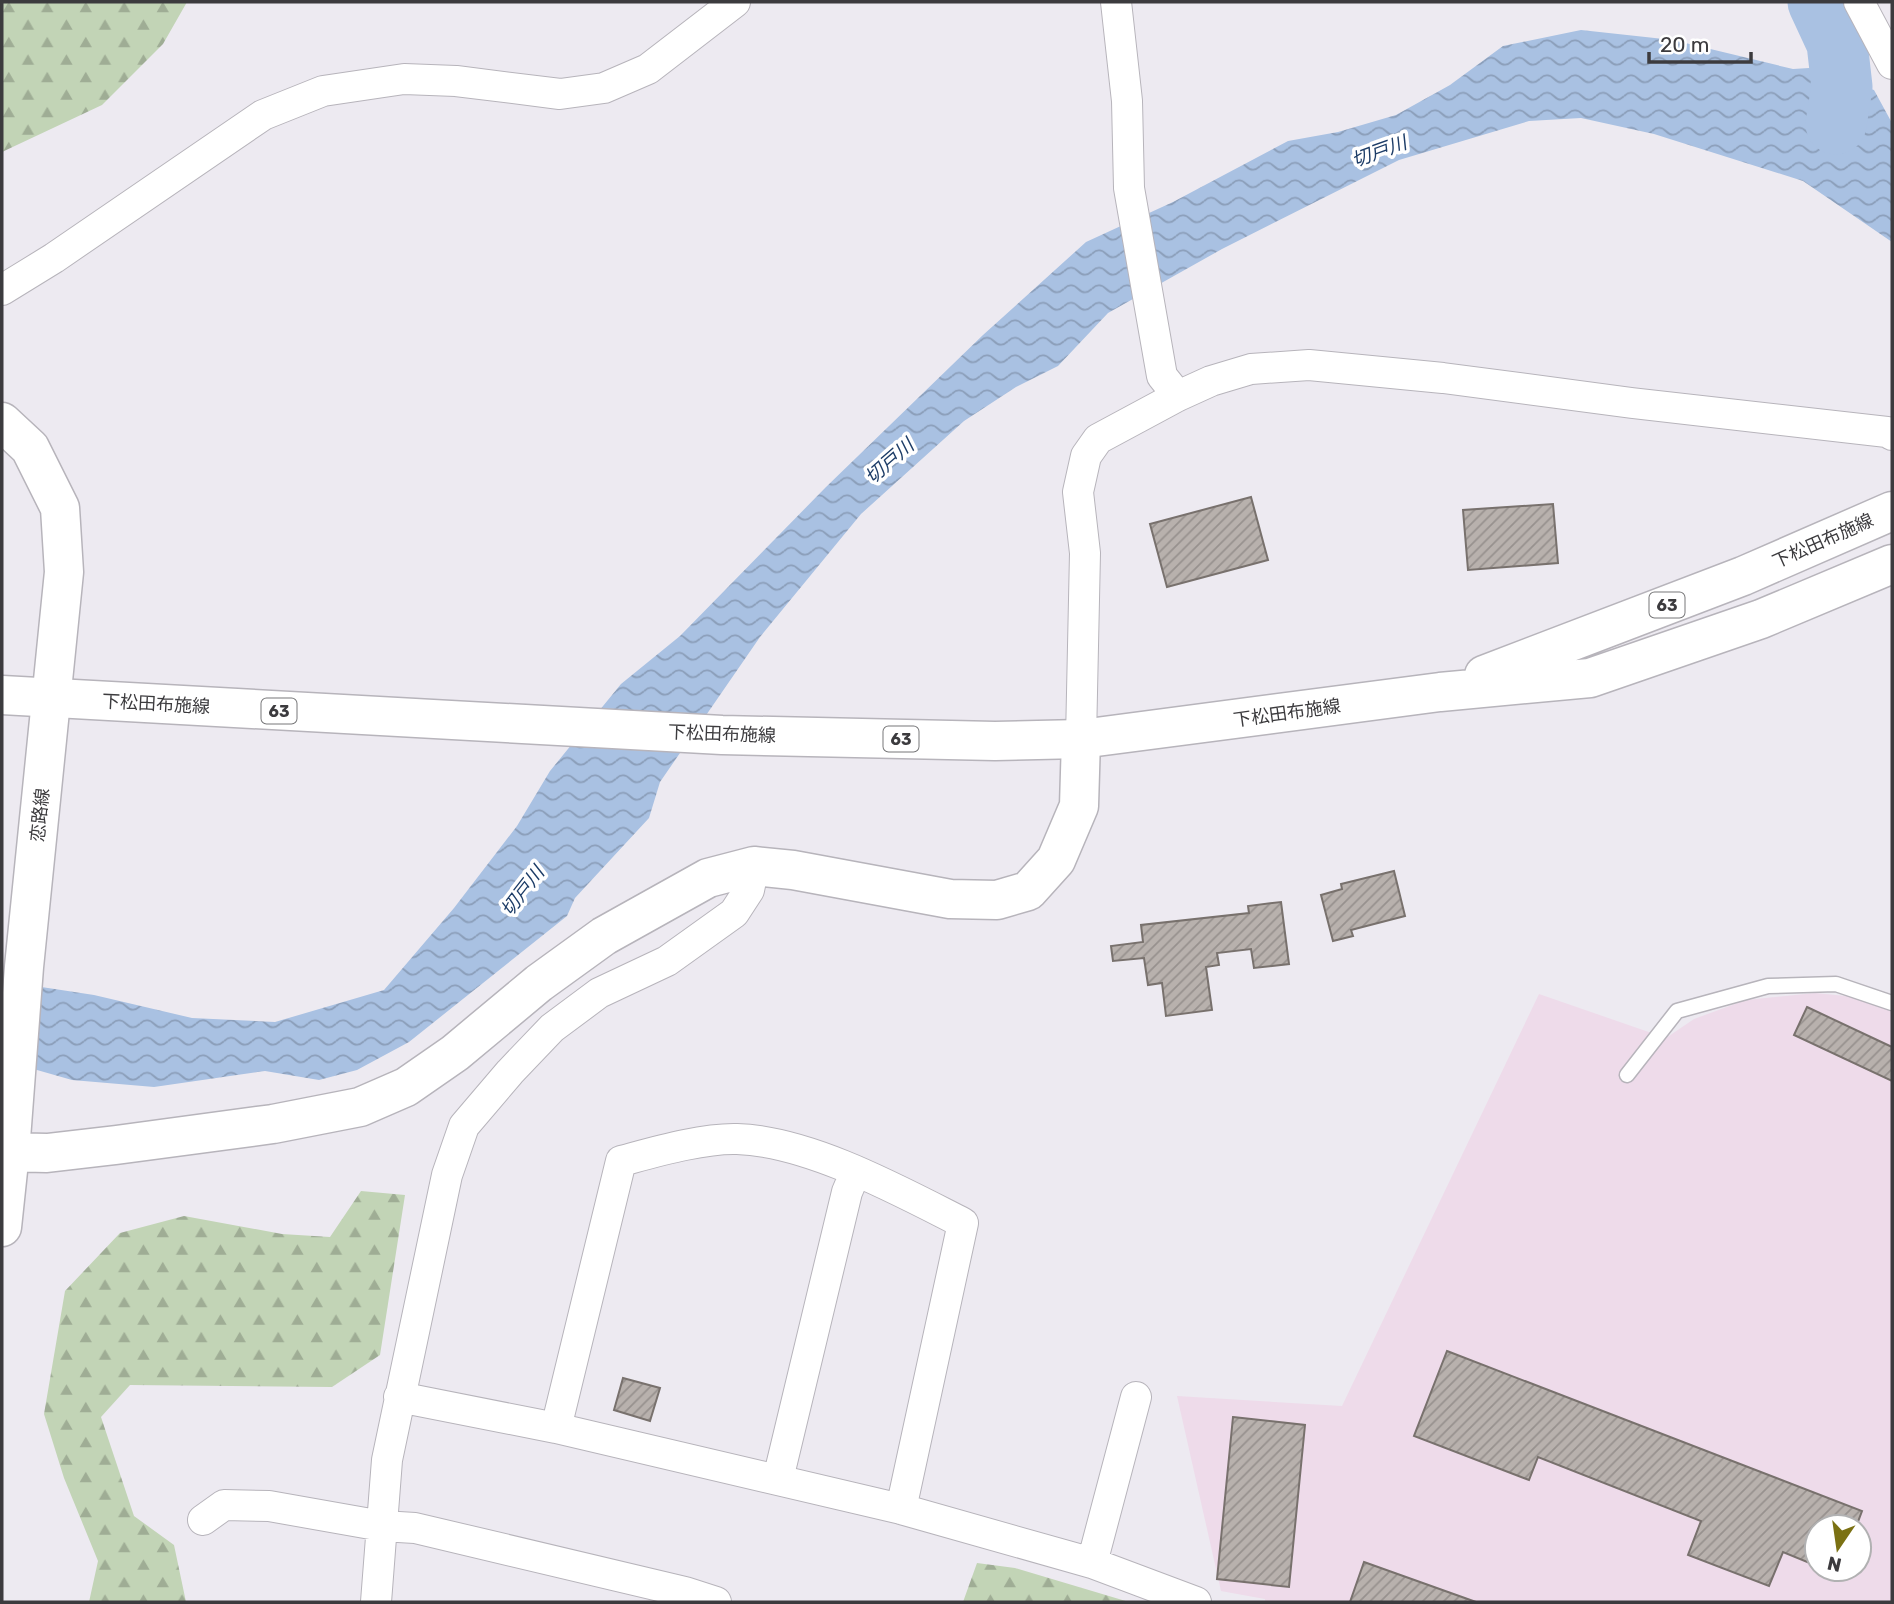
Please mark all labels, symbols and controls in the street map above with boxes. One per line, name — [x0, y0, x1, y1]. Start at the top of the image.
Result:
scale bar — [1649, 21, 1750, 65]
text: 20 m — [1660, 32, 1709, 57]
water label: 切戸川 — [1348, 130, 1412, 172]
water label: 切戸川 — [860, 433, 920, 489]
street label: 下松田布施線 — [1769, 509, 1877, 573]
road number: 63 — [1650, 592, 1684, 618]
street label: 下松田布施線 — [101, 690, 211, 718]
street label: 下松田布施線 — [1232, 695, 1342, 731]
road number: 63 — [262, 698, 296, 724]
street label: 下松田布施線 — [668, 721, 776, 747]
road number: 63 — [884, 726, 918, 752]
street label: 恋路線 — [26, 787, 54, 843]
water label: 切戸川 — [496, 860, 550, 921]
north arrow — [1803, 1513, 1873, 1583]
text: N — [1825, 1551, 1844, 1577]

